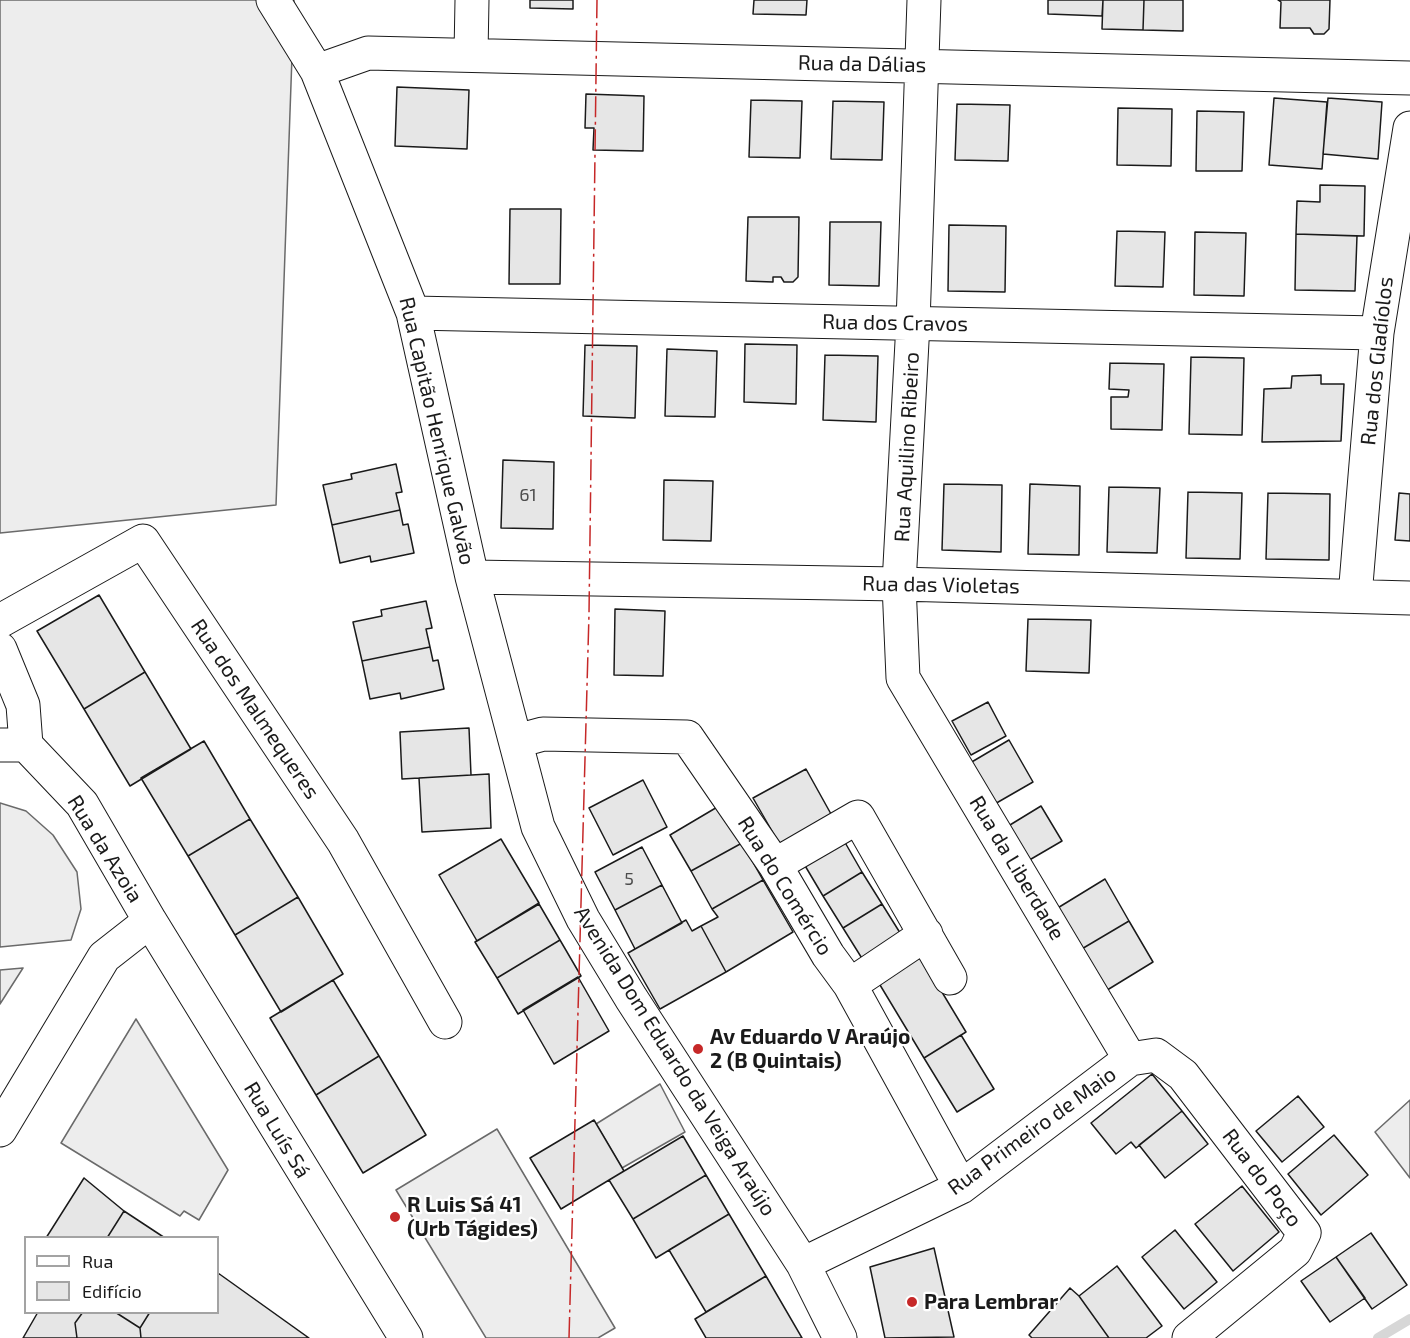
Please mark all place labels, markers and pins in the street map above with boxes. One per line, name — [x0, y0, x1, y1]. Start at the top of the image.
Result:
place label: Av Eduardo V Araújo 2 (B Quintais) — [710, 1024, 910, 1074]
marker: Av Eduardo V Araújo 2 (B Quintais) — [691, 1042, 705, 1056]
place label: R Luis Sá 41 (Urb Tágides) — [407, 1192, 538, 1242]
marker: R Luis Sá 41 (Urb Tágides) — [388, 1210, 402, 1224]
place label: Para Lembrar — [924, 1289, 1058, 1315]
marker: Para Lembrar — [905, 1295, 919, 1309]

